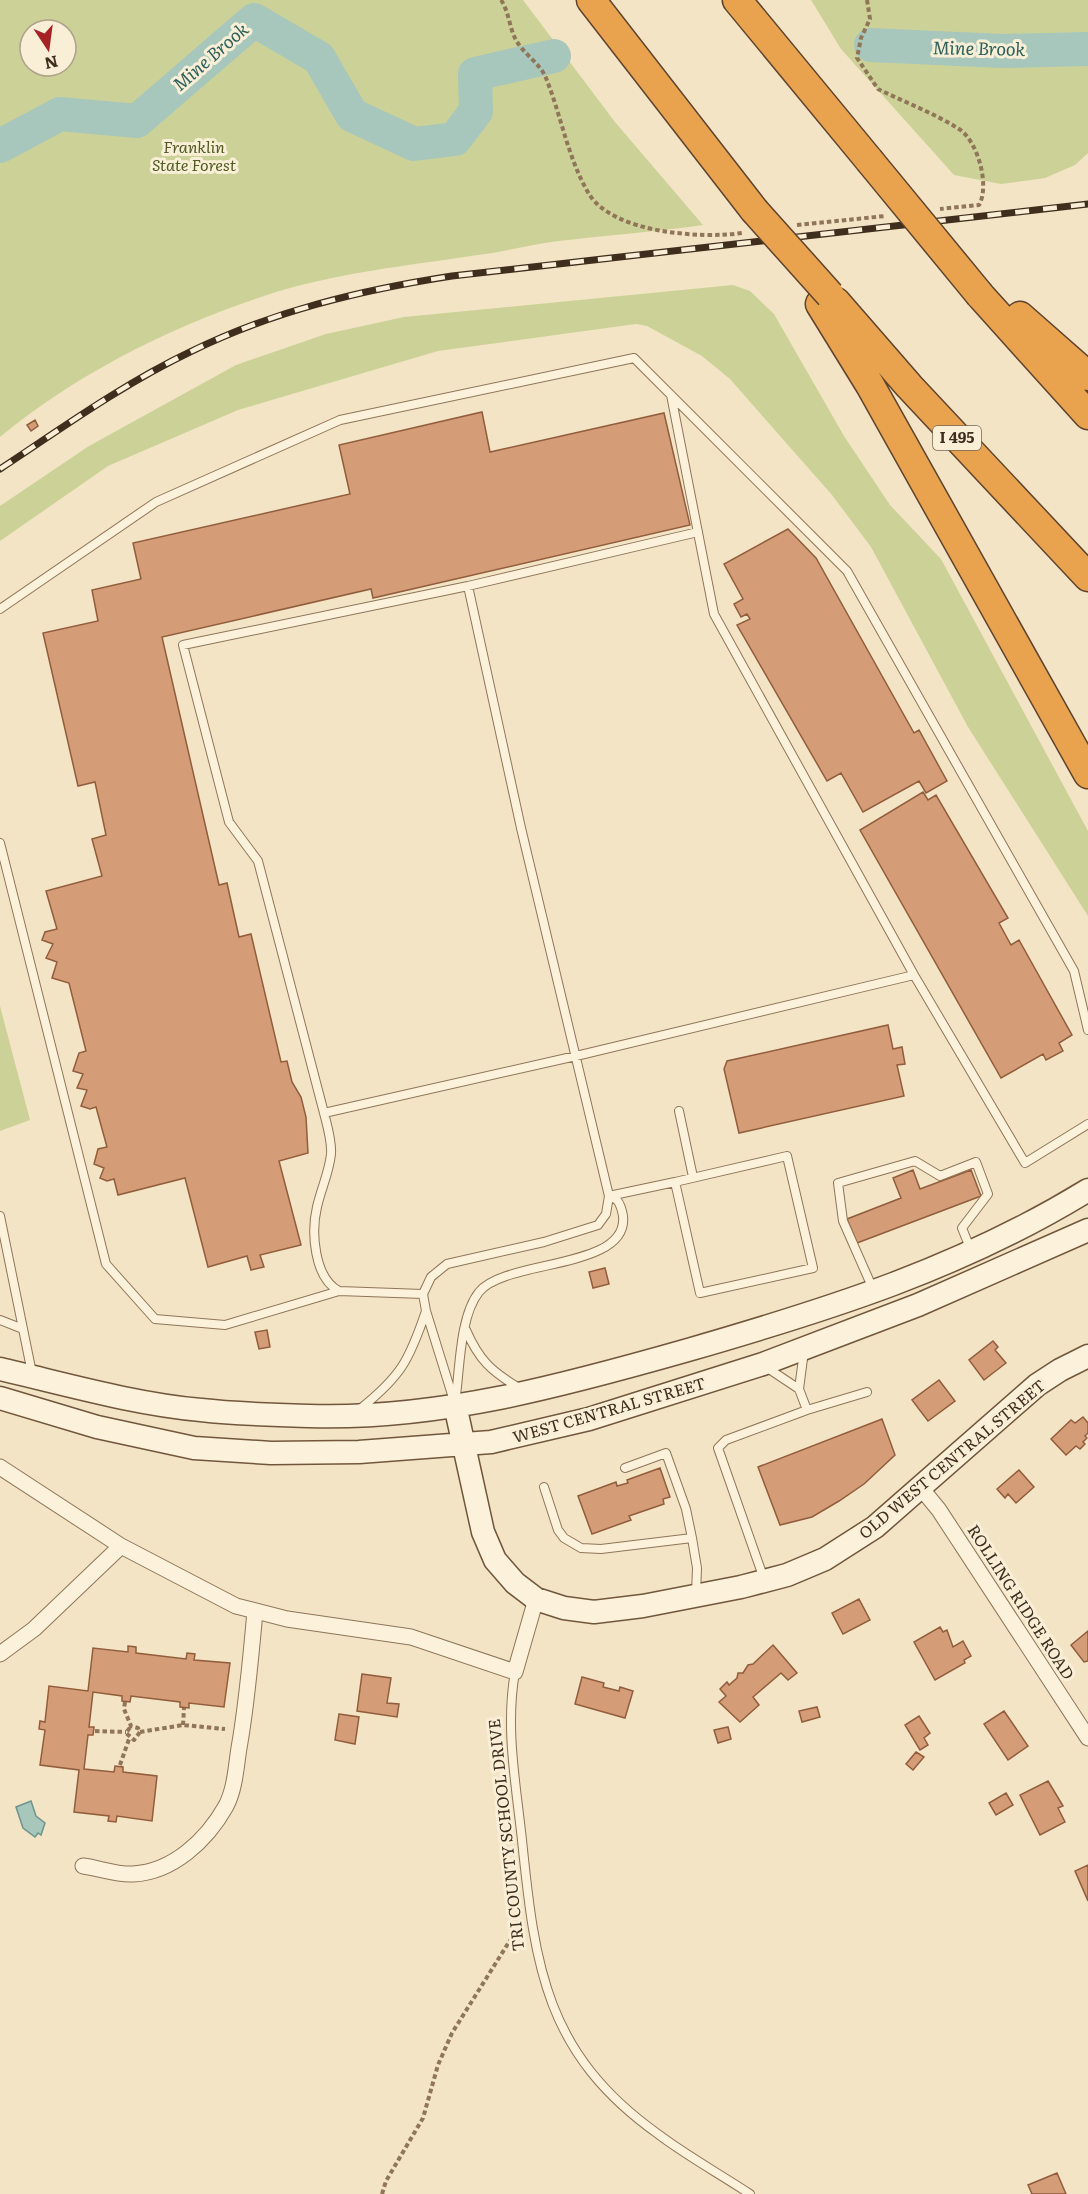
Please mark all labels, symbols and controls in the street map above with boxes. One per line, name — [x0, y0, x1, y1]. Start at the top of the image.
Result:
water label: Mine Brook — [166, 15, 254, 96]
north arrow — [18, 18, 78, 78]
water label: Mine Brook — [932, 33, 1026, 62]
text: N — [42, 50, 61, 77]
park label: Franklin State Forest — [152, 134, 237, 176]
road number: I 495 — [933, 426, 981, 450]
street label: WEST CENTRAL STREET — [509, 1370, 708, 1448]
street label: OLD WEST CENTRAL STREET — [853, 1373, 1050, 1544]
street label: ROLLING RIDGE ROAD — [963, 1519, 1081, 1684]
street label: TRI COUNTY SCHOOL DRIVE — [481, 1718, 529, 1952]

